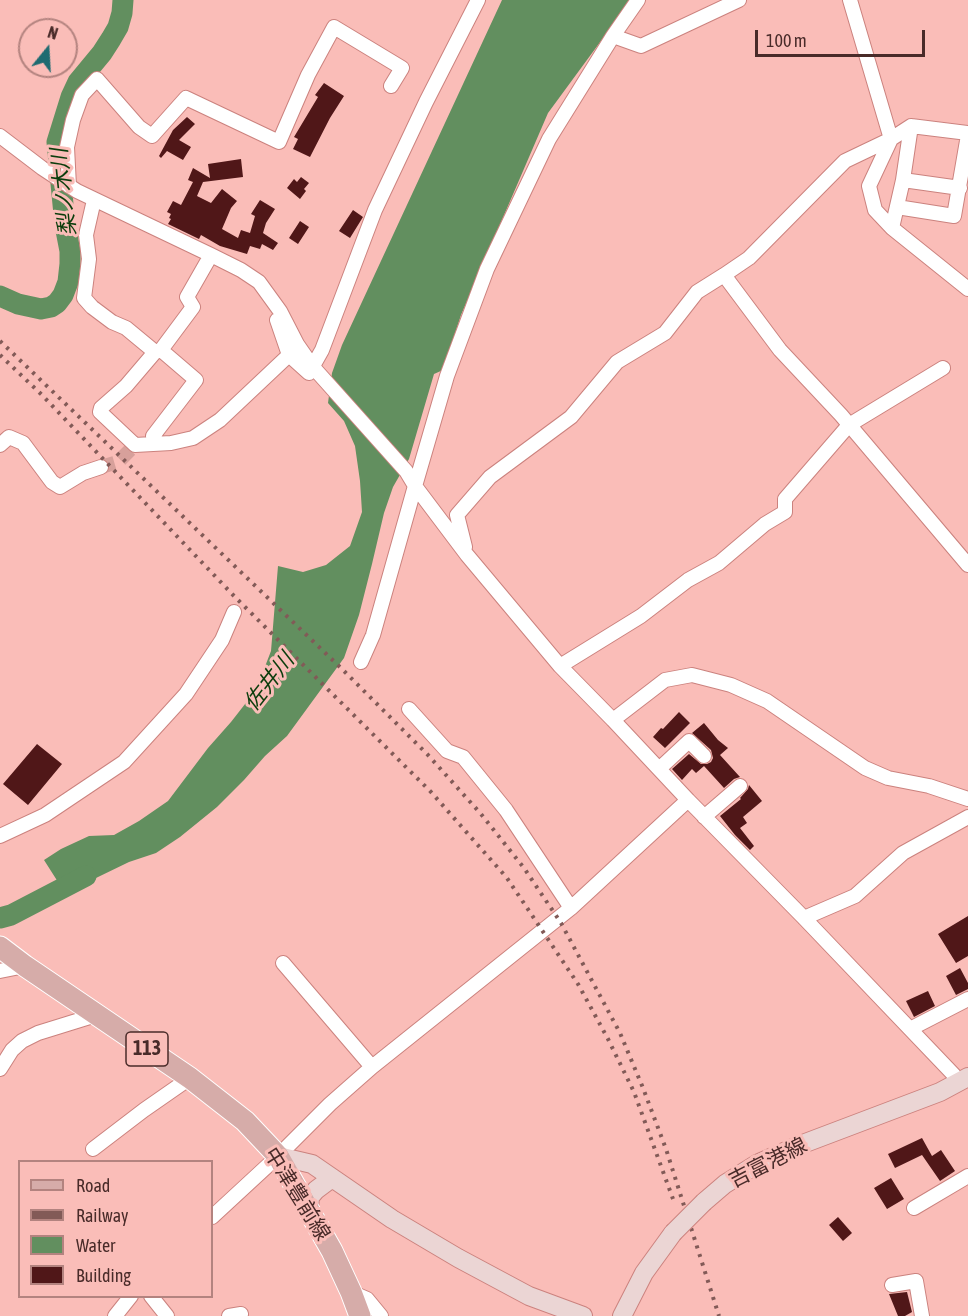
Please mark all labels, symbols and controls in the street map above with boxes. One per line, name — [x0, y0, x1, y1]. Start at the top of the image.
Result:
north arrow — [18, 18, 78, 78]
scale bar — [758, 18, 928, 56]
text: N — [46, 23, 60, 43]
text: 100 m — [766, 30, 807, 51]
water label: 梨ノ木川 — [46, 147, 82, 237]
water label: 佐井川 — [238, 648, 300, 716]
road number: 113 — [126, 1032, 168, 1066]
street label: 吉富港線 — [725, 1133, 811, 1193]
street label: 中津豊前線 — [258, 1143, 336, 1245]
legend — [18, 1160, 213, 1298]
text: Road — [76, 1175, 110, 1196]
text: Railway — [76, 1205, 128, 1226]
text: Water — [76, 1235, 115, 1256]
text: Building — [76, 1265, 131, 1286]

